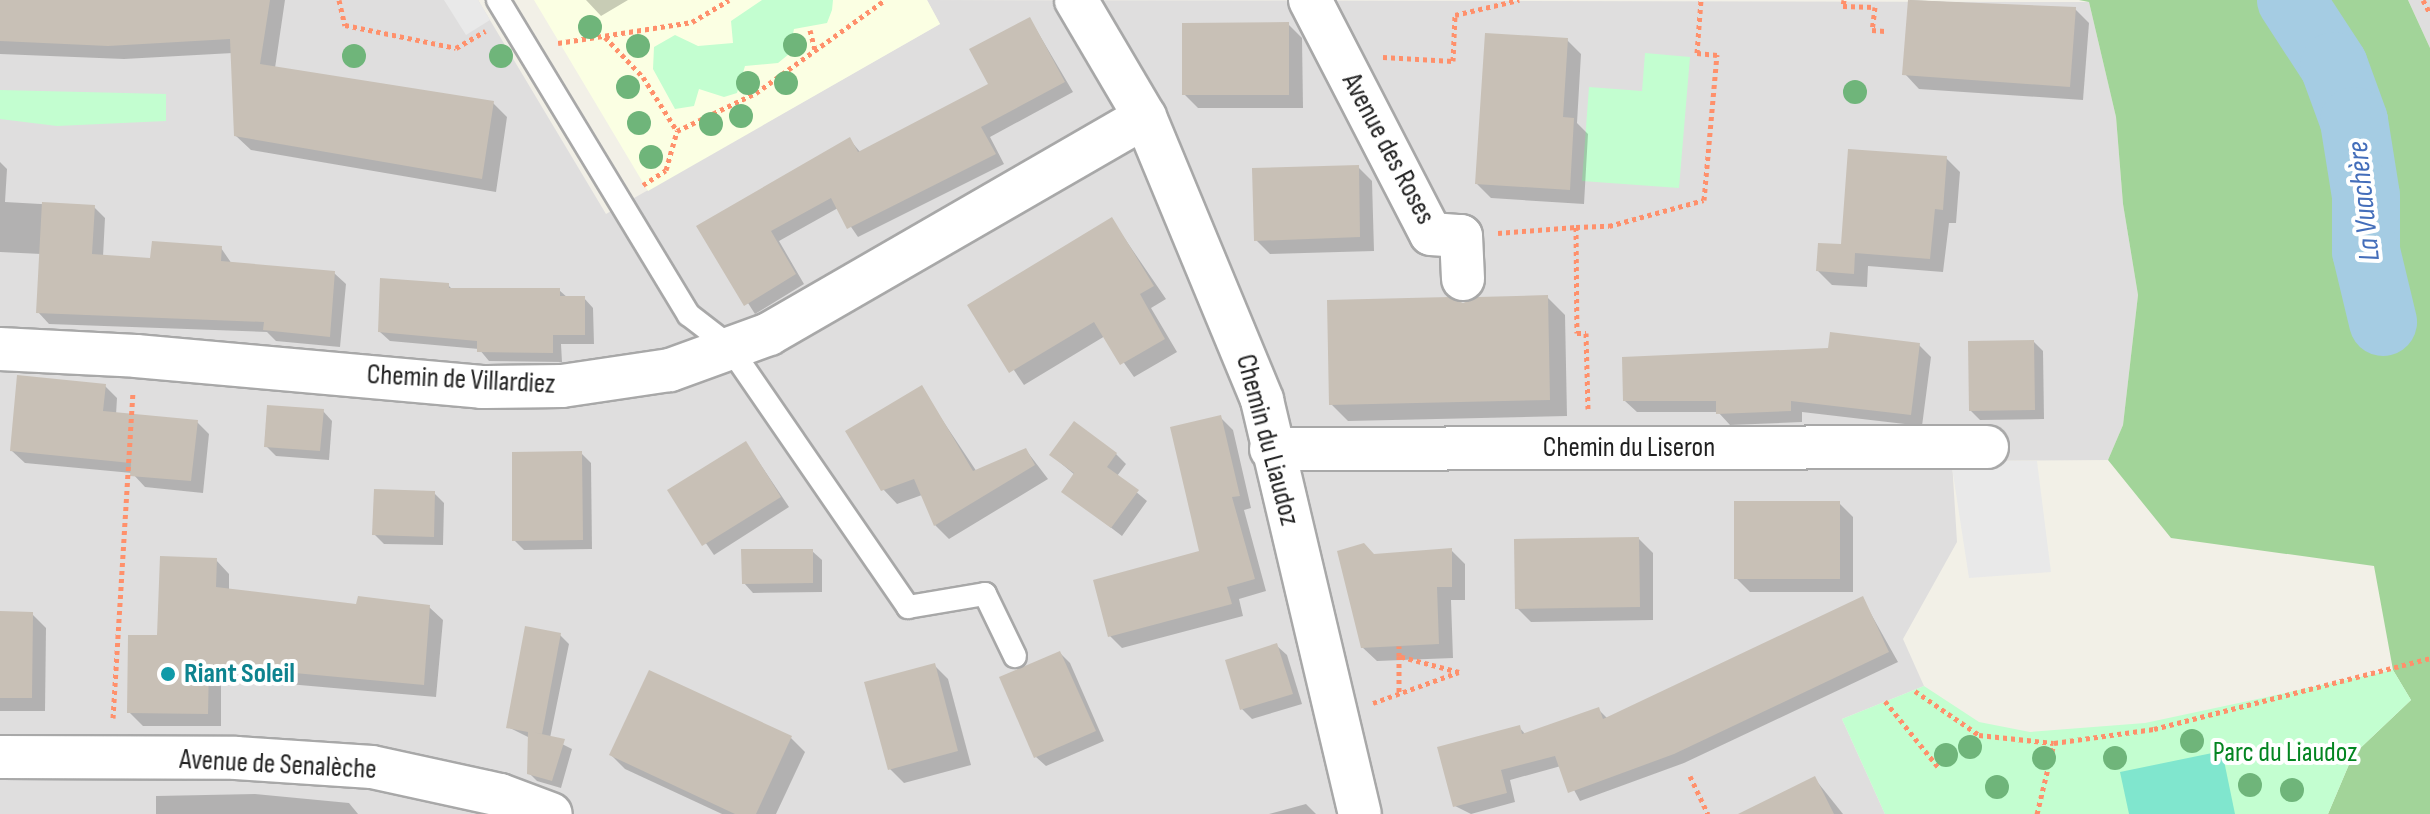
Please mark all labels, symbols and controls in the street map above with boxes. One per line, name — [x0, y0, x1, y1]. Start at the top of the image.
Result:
street label: Avenue des Roses — [1334, 68, 1442, 230]
water label: La Vuachère — [2340, 139, 2388, 263]
street label: Chemin du Liaudoz — [1228, 351, 1306, 529]
street label: Chemin de Villardiez — [366, 358, 556, 402]
street label: Chemin du Liseron — [1543, 431, 1715, 465]
place label: Riant Soleil — [184, 657, 295, 691]
marker: Riant Soleil — [159, 665, 177, 683]
park label: Parc du Liaudoz — [2213, 736, 2357, 770]
street label: Avenue de Senalèche — [179, 743, 377, 787]

